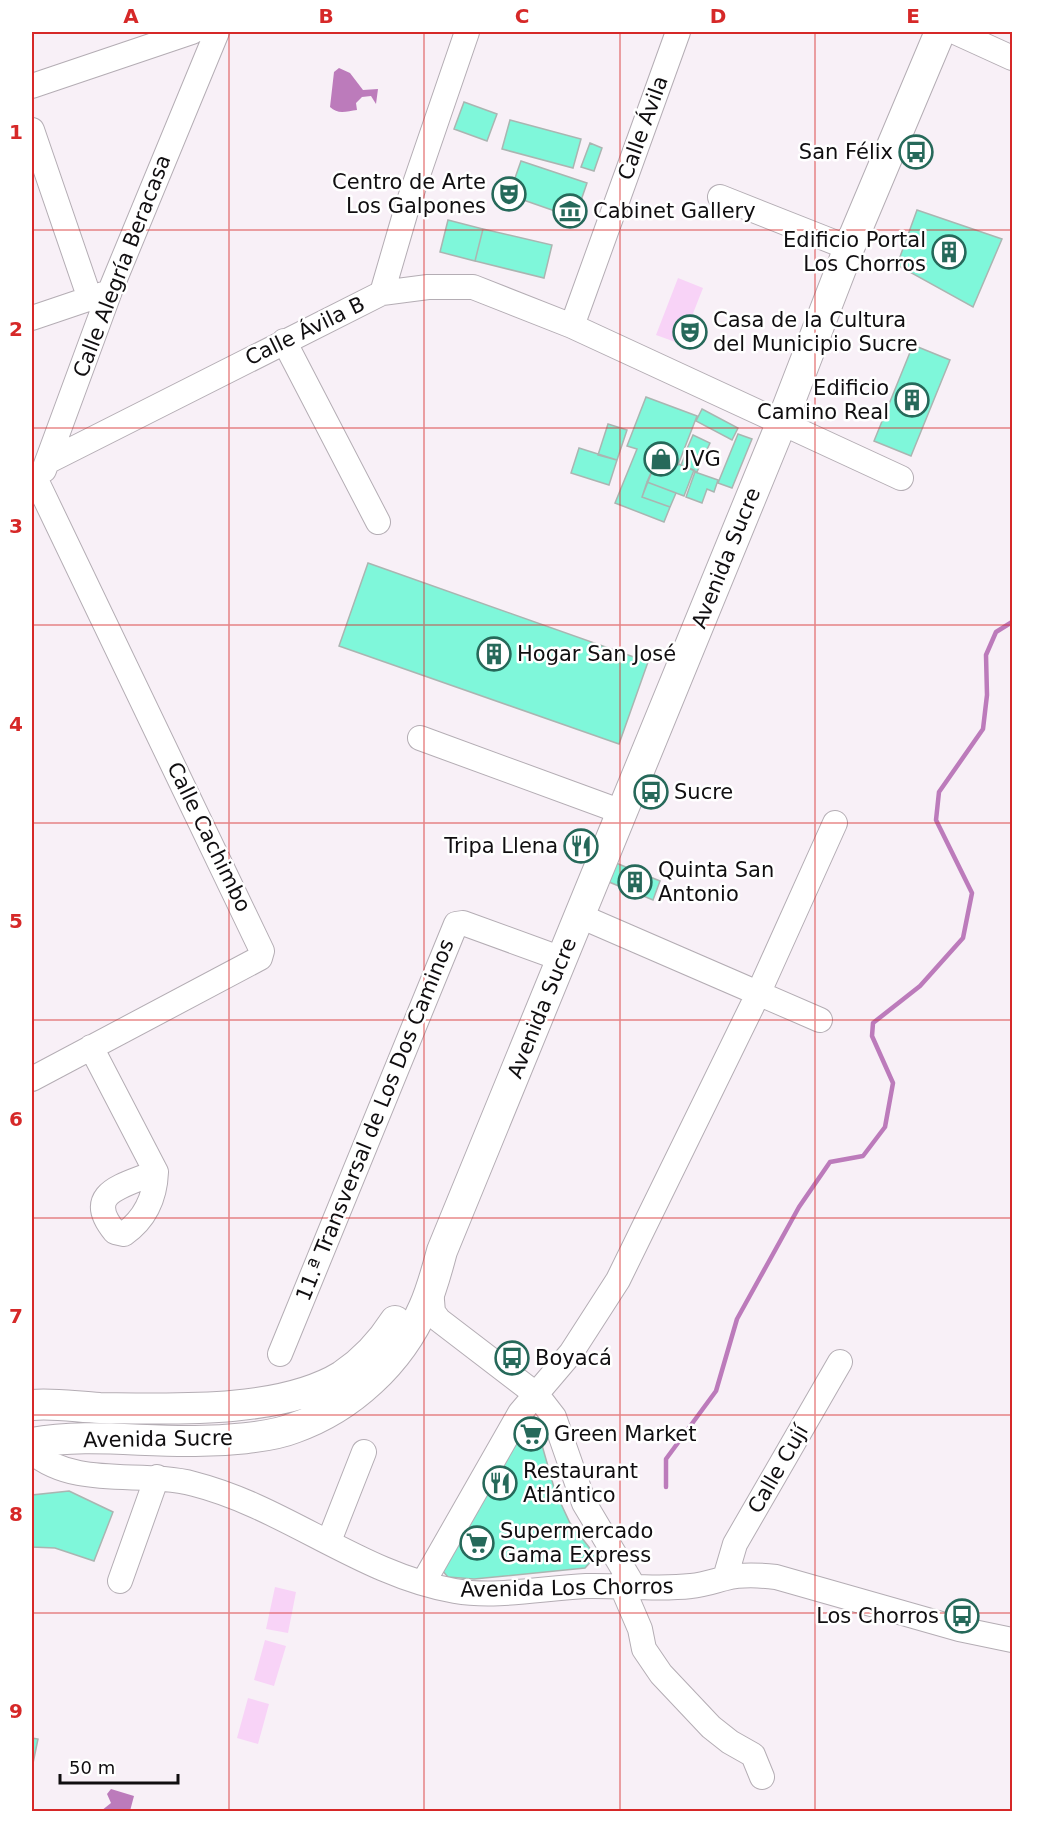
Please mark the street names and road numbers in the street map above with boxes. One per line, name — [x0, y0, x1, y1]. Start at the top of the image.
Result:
street label: Calle Ávila — [612, 72, 673, 183]
street label: Calle Alegría Beracasa — [68, 151, 176, 381]
street label: Calle Ávila B — [241, 291, 369, 370]
street label: Avenida Sucre — [687, 484, 765, 632]
street label: Calle Cachimbo — [162, 758, 256, 916]
street label: Avenida Sucre — [503, 934, 581, 1082]
street label: 11.ª Transversal de Los Dos Caminos — [291, 936, 459, 1304]
street label: Calle Cují — [743, 1419, 814, 1518]
street label: Avenida Sucre — [83, 1426, 233, 1452]
street label: Avenida Los Chorros — [460, 1574, 674, 1602]

